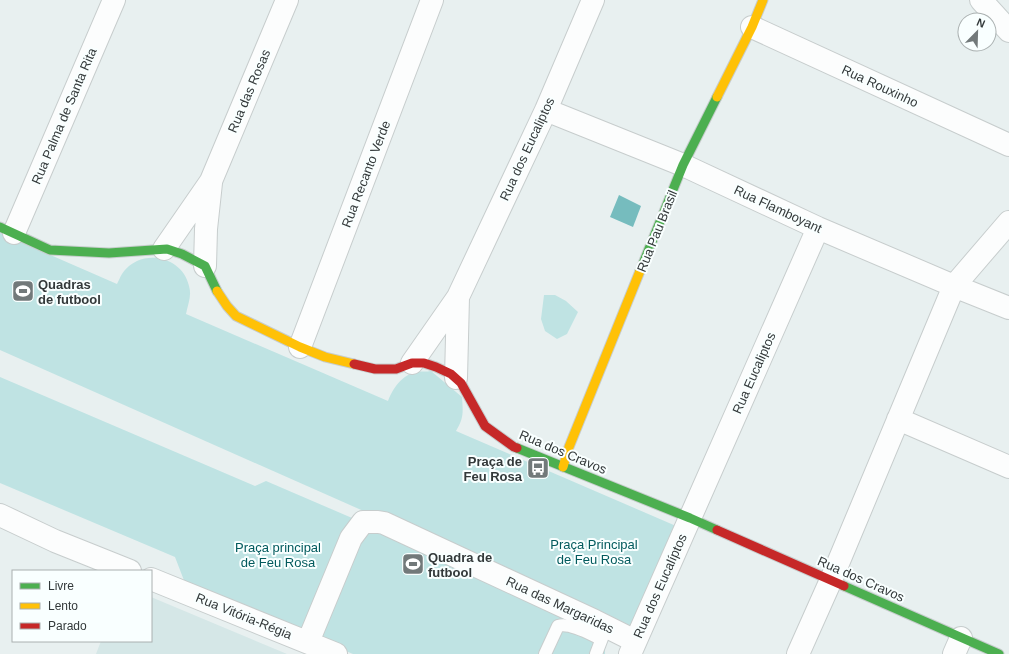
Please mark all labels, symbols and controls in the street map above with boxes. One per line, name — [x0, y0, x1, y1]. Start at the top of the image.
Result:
north arrow — [957, 12, 997, 52]
text: N — [975, 16, 987, 30]
street label: Rua Palma de Santa Rita — [28, 45, 100, 186]
street label: Rua das Rosas — [225, 47, 273, 135]
street label: Rua Rouxinho — [839, 62, 921, 110]
street label: Rua dos Eucaliptos — [497, 95, 558, 203]
street label: Rua Recanto Verde — [339, 118, 393, 230]
street label: Rua Flamboyant — [732, 182, 825, 236]
street label: Rua Pau Brasil — [634, 188, 680, 274]
place label: Quadras de futbool — [38, 277, 101, 307]
sports icon: Quadras de futbool — [10, 278, 36, 304]
street label: Rua Eucaliptos — [729, 330, 779, 416]
street label: Rua dos Cravos — [517, 427, 609, 477]
place label: Praça de Feu Rosa — [463, 454, 523, 484]
bus stop icon: Praça de Feu Rosa — [525, 455, 551, 481]
street label: Rua dos Eucalíptos — [630, 531, 690, 641]
park label: Praça Principal de Feu Rosa — [550, 537, 638, 567]
park label: Praça principal de Feu Rosa — [235, 540, 321, 570]
place label: Quadra de futbool — [428, 550, 492, 580]
sports icon: Quadra de futbool — [400, 551, 426, 577]
street label: Rua dos Cravos — [815, 553, 907, 605]
legend — [12, 570, 152, 642]
street label: Rua das Margaridas — [504, 573, 617, 637]
text: Livre — [48, 579, 74, 593]
street label: Rua Vitória-Régia — [194, 590, 295, 642]
text: Lento — [48, 599, 78, 613]
text: Parado — [48, 619, 87, 633]

